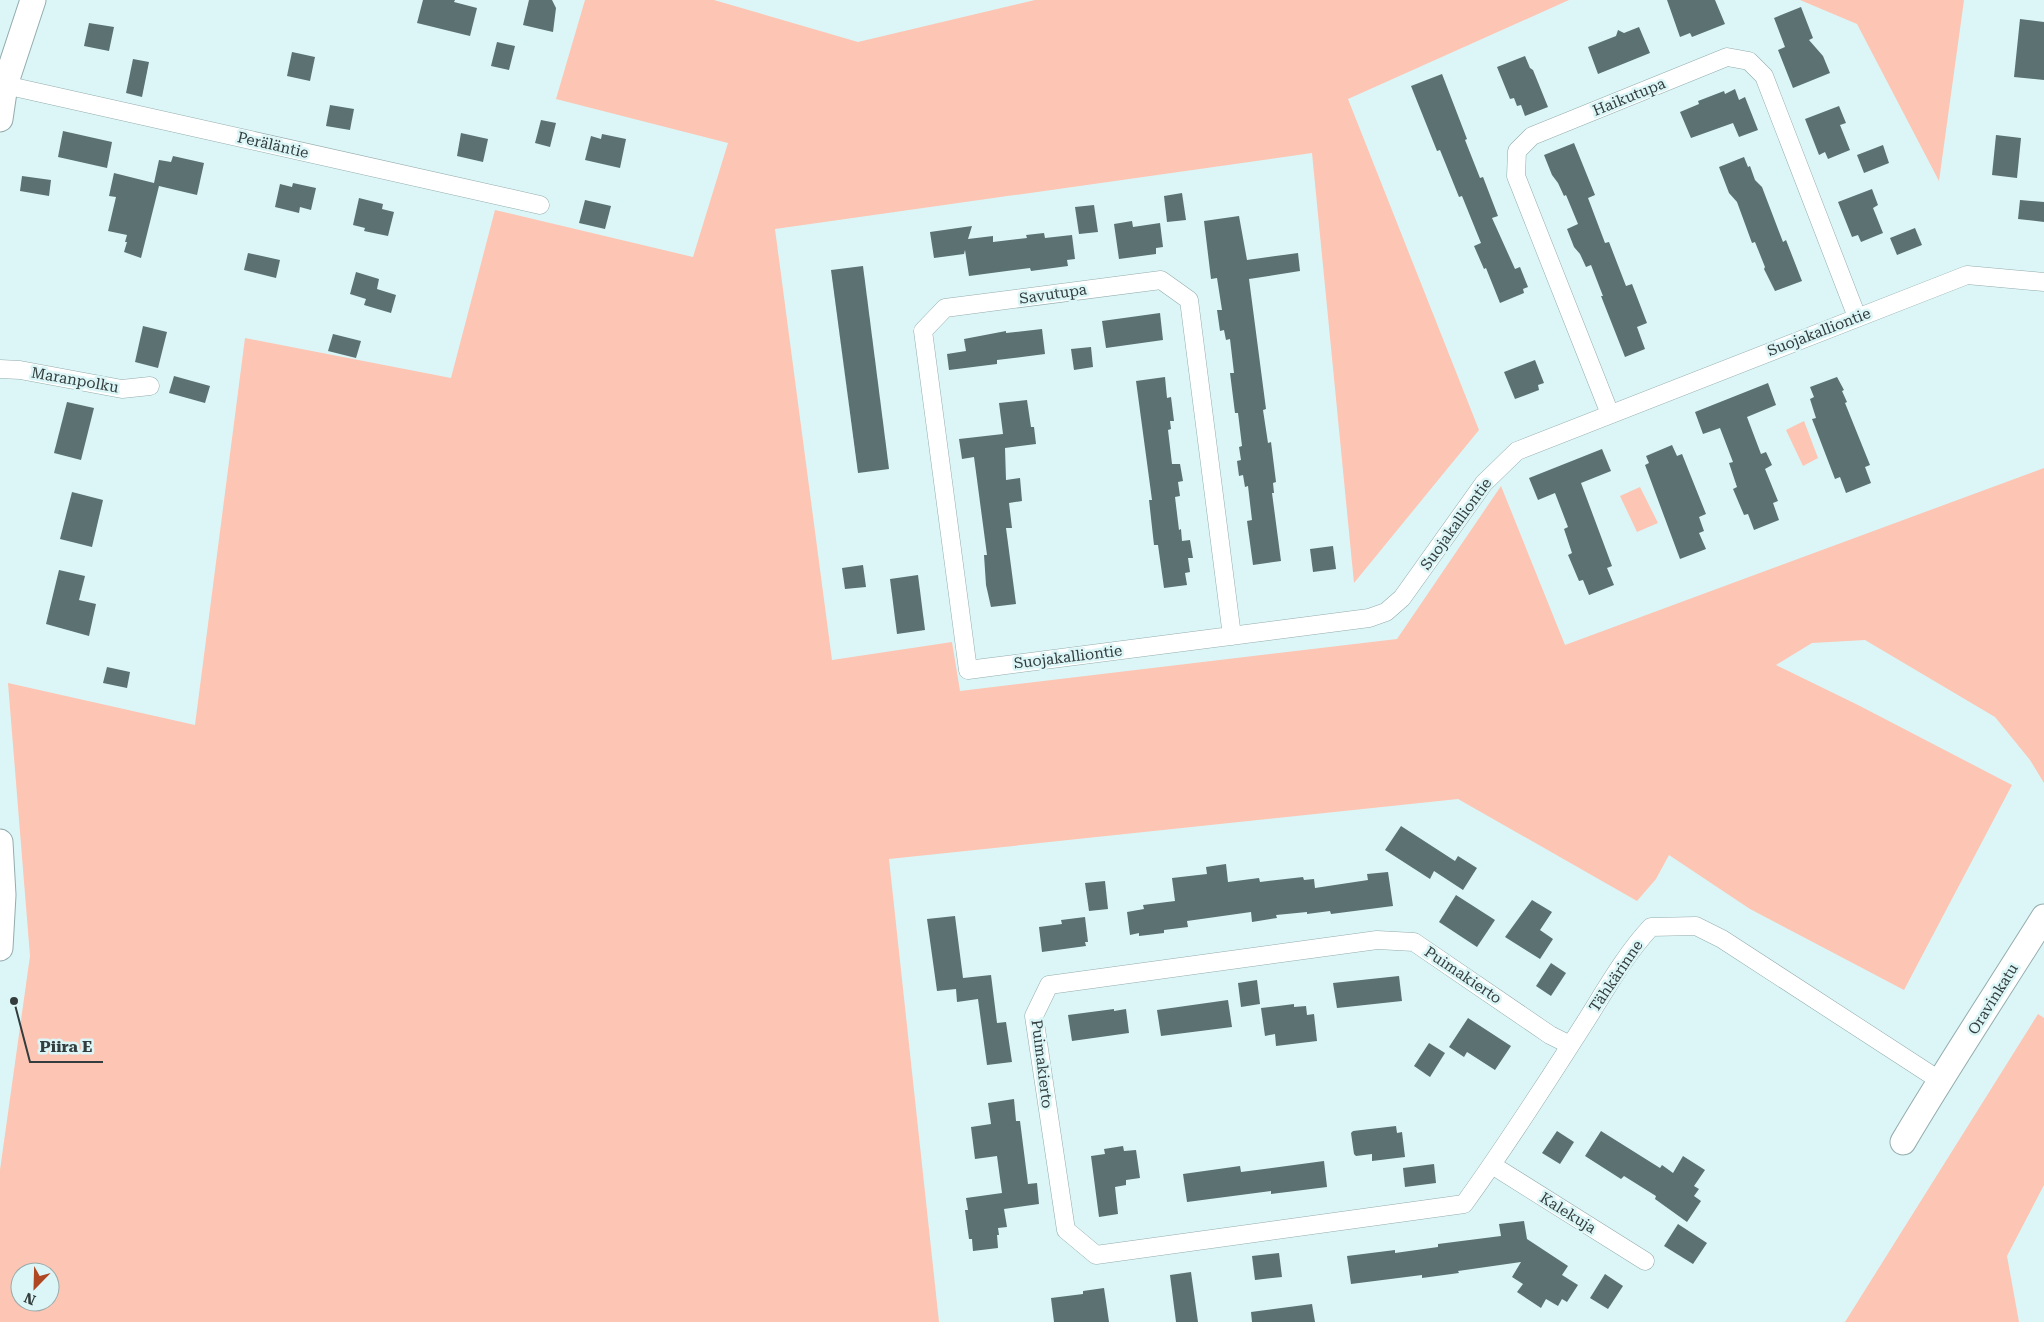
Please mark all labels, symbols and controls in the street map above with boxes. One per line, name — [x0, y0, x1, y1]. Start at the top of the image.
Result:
street label: Haikutupa — [1590, 74, 1668, 120]
street label: Peräläntie — [236, 128, 310, 162]
street label: Savutupa — [1018, 280, 1088, 308]
street label: Suojakalliontie — [1765, 304, 1873, 360]
street label: Maranpolku — [30, 363, 121, 397]
street label: Suojakalliontie — [1417, 475, 1495, 573]
street label: Suojakalliontie — [1013, 641, 1123, 673]
street label: Tähkärinne — [1585, 937, 1647, 1015]
street label: Puimakierto — [1421, 943, 1505, 1007]
street label: Oravinkatu — [1964, 960, 2022, 1038]
street label: Puimakierto — [1028, 1019, 1056, 1109]
callout: Piira E — [30, 1031, 103, 1062]
text: Piira E — [40, 1037, 92, 1056]
street label: Kalekuja — [1537, 1189, 1599, 1237]
north arrow — [10, 1262, 60, 1312]
text: N — [22, 1289, 38, 1308]

